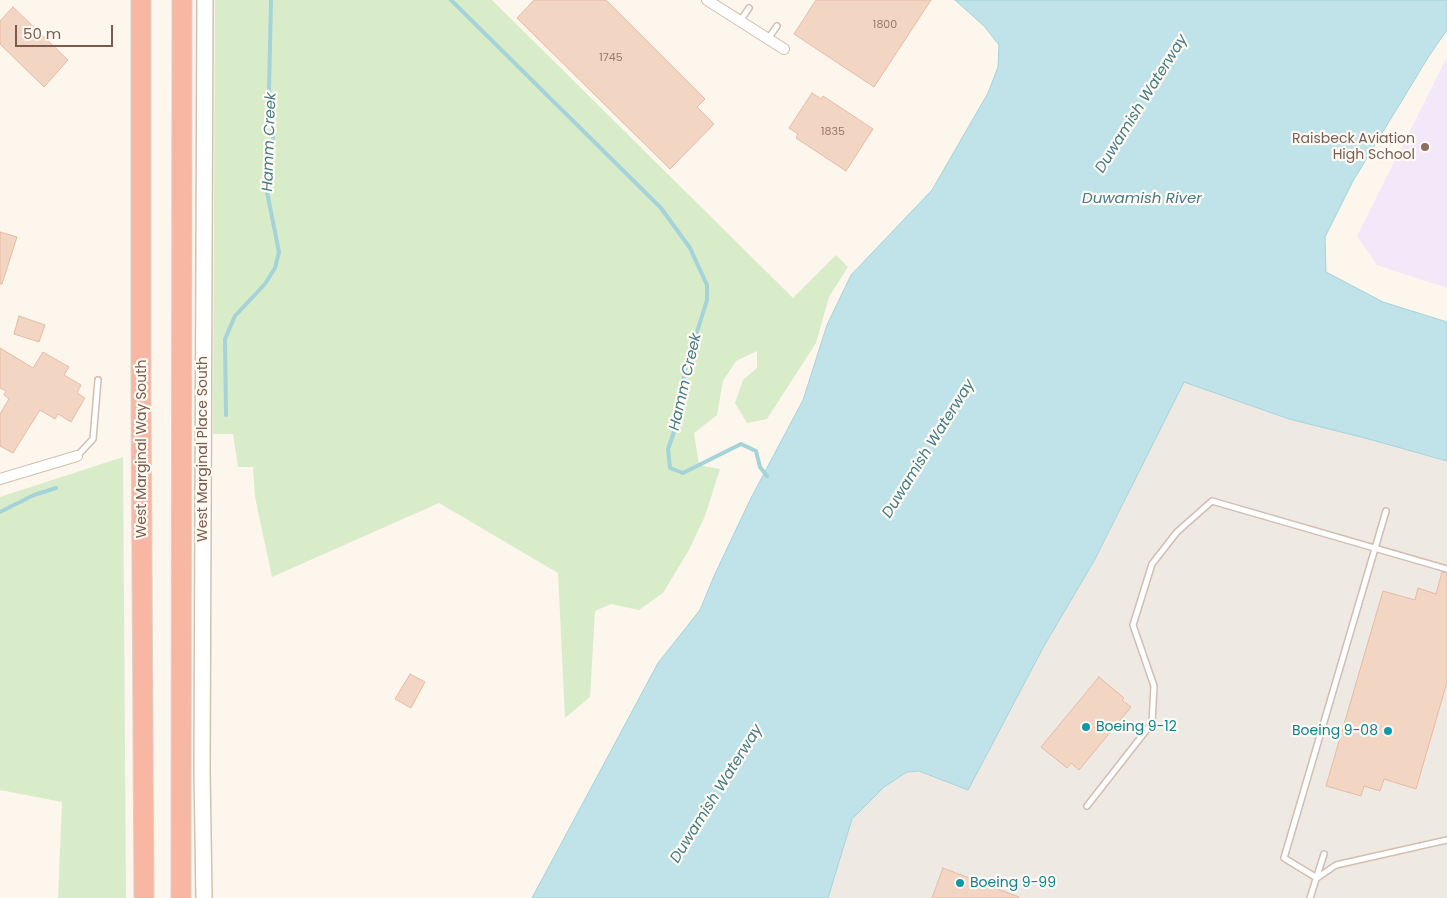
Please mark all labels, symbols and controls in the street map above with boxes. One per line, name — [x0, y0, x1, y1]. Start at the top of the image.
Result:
scale bar — [18, 15, 115, 47]
house number: 1800 — [873, 18, 897, 32]
text: 50 m — [23, 23, 61, 44]
water label: Duwamish Waterway — [1092, 32, 1192, 176]
house number: 1745 — [599, 51, 623, 65]
water label: Hamm Creek — [259, 92, 281, 192]
house number: 1835 — [821, 125, 845, 139]
place label: Raisbeck Aviation High School — [1292, 131, 1415, 164]
marker: Raisbeck Aviation High School — [1419, 141, 1431, 153]
water label: Duwamish River — [1082, 190, 1202, 208]
water label: Hamm Creek — [666, 332, 706, 432]
street label: West Marginal Place South — [195, 356, 211, 542]
street label: West Marginal Way South — [134, 360, 150, 538]
water label: Duwamish Waterway — [879, 377, 979, 521]
place label: Boeing 9-12 — [1096, 719, 1177, 735]
marker: Boeing 9-12 — [1080, 721, 1092, 733]
water label: Duwamish Waterway — [667, 722, 767, 866]
place label: Boeing 9-08 — [1292, 723, 1378, 739]
marker: Boeing 9-08 — [1382, 725, 1394, 737]
place label: Boeing 9-99 — [970, 875, 1056, 891]
marker: Boeing 9-99 — [954, 877, 966, 889]

